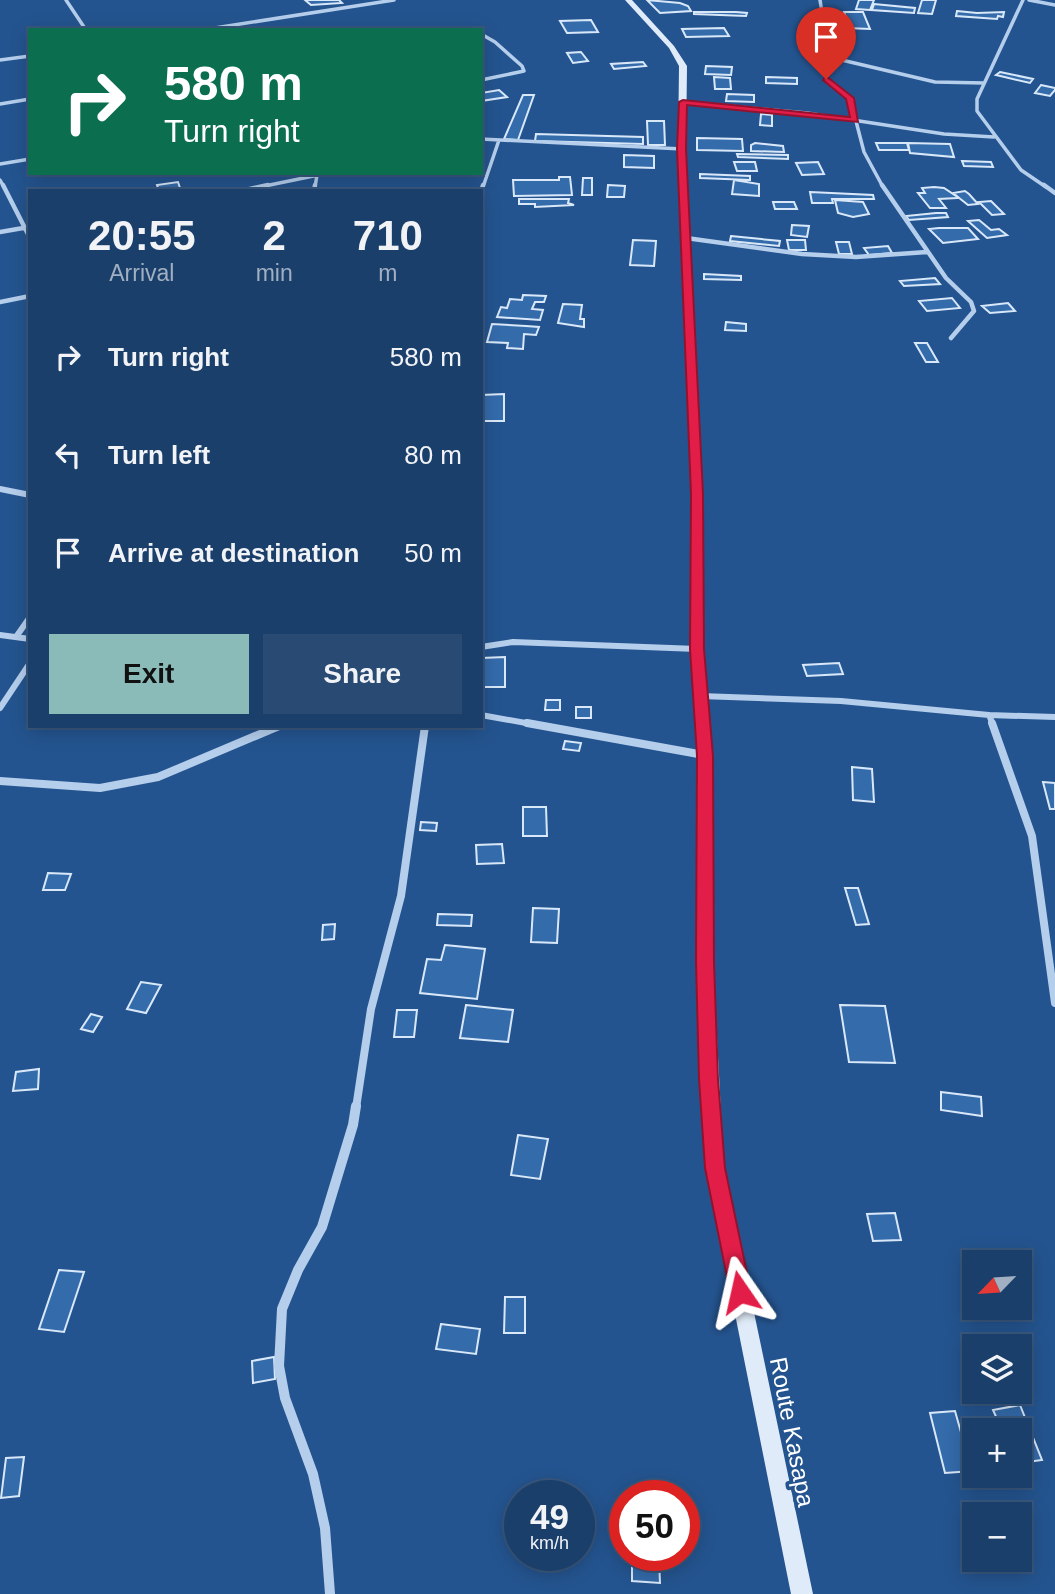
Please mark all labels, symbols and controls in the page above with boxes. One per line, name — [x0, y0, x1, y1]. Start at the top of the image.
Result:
pin — [796, 7, 856, 79]
icon: arrive — [807, 18, 845, 56]
icon: right — [49, 56, 140, 147]
text: 580 m — [164, 56, 303, 110]
text: Turn right — [164, 113, 300, 149]
text: 20:55 — [88, 212, 196, 259]
text: 2 — [262, 212, 286, 259]
text: 710 — [353, 212, 423, 259]
text: Arrival — [109, 260, 174, 286]
text: min — [256, 260, 293, 286]
text: m — [378, 260, 397, 286]
icon: right — [49, 338, 87, 376]
text: Turn right — [108, 342, 229, 372]
text: 580 m — [390, 342, 462, 372]
icon: left — [49, 436, 87, 474]
text: Turn left — [108, 440, 210, 470]
text: 80 m — [404, 440, 462, 470]
icon: arrive — [49, 534, 87, 572]
text: Arrive at destination — [108, 538, 359, 568]
text: 50 m — [404, 538, 462, 568]
button: Exit — [49, 634, 249, 714]
button: Share — [263, 634, 462, 714]
north arrow — [962, 1250, 1032, 1320]
map controls — [962, 1250, 1032, 1572]
position arrow — [703, 1255, 777, 1329]
button: layers — [962, 1334, 1032, 1404]
street label: Route Kasapa — [765, 1355, 820, 1510]
button: + — [962, 1418, 1032, 1488]
speed limit sign: 50 — [609, 1480, 700, 1571]
text: 49 — [530, 1497, 569, 1536]
button: − — [962, 1502, 1032, 1572]
text: km/h — [530, 1533, 569, 1553]

